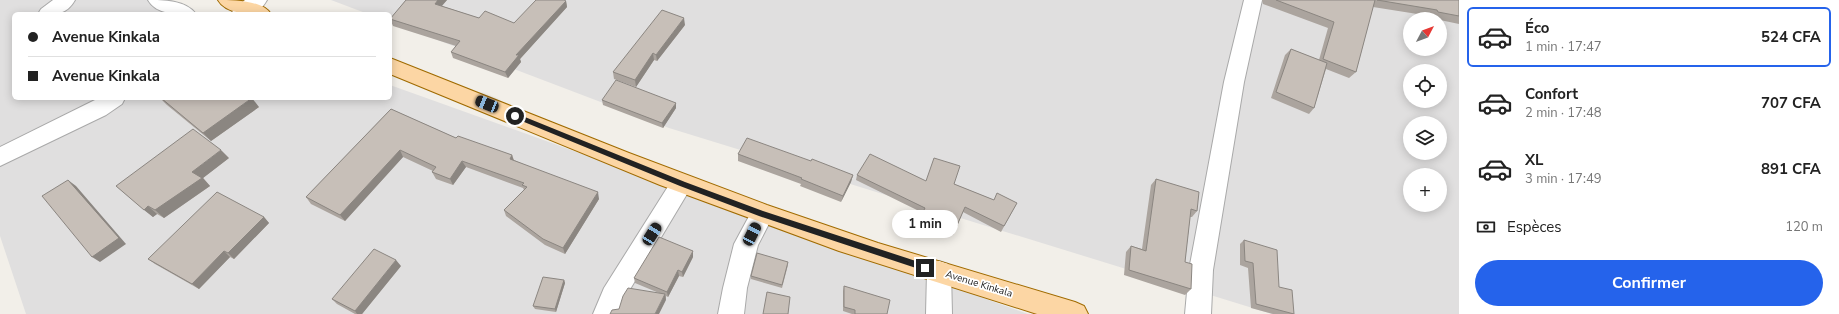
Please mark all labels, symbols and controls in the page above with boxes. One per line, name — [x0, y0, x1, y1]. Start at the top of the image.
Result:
north arrow — [1403, 12, 1447, 56]
map controls — [1403, 12, 1447, 212]
text: Éco — [1525, 18, 1549, 38]
icon: car — [1477, 19, 1513, 55]
text: Avenue Kinkala — [52, 27, 160, 47]
text: 524 CFA — [1761, 27, 1821, 47]
text: 1 min · 17:47 — [1525, 38, 1601, 56]
button: locate — [1403, 64, 1447, 108]
text: Avenue Kinkala — [52, 66, 160, 86]
text: Confort — [1525, 84, 1578, 104]
icon: car — [1477, 85, 1513, 121]
text: 707 CFA — [1761, 93, 1821, 113]
car — [474, 94, 500, 114]
text: 2 min · 17:48 — [1525, 104, 1601, 122]
route start — [506, 107, 524, 125]
button: layers — [1403, 116, 1447, 160]
text: XL — [1525, 150, 1544, 170]
icon: car — [1477, 151, 1513, 187]
text: 891 CFA — [1761, 159, 1821, 179]
button: + — [1403, 168, 1447, 212]
text: 3 min · 17:49 — [1525, 170, 1601, 188]
callout: 1 min — [892, 210, 958, 238]
text: 1 min — [908, 215, 942, 233]
icon: cash — [1475, 216, 1497, 238]
text: Espèces — [1507, 217, 1562, 237]
text: 120 m — [1785, 218, 1823, 236]
car — [641, 221, 663, 247]
car — [741, 221, 763, 247]
route end — [916, 259, 934, 277]
button: Confirmer — [1475, 260, 1823, 306]
street label: Avenue Kinkala — [944, 267, 1014, 301]

